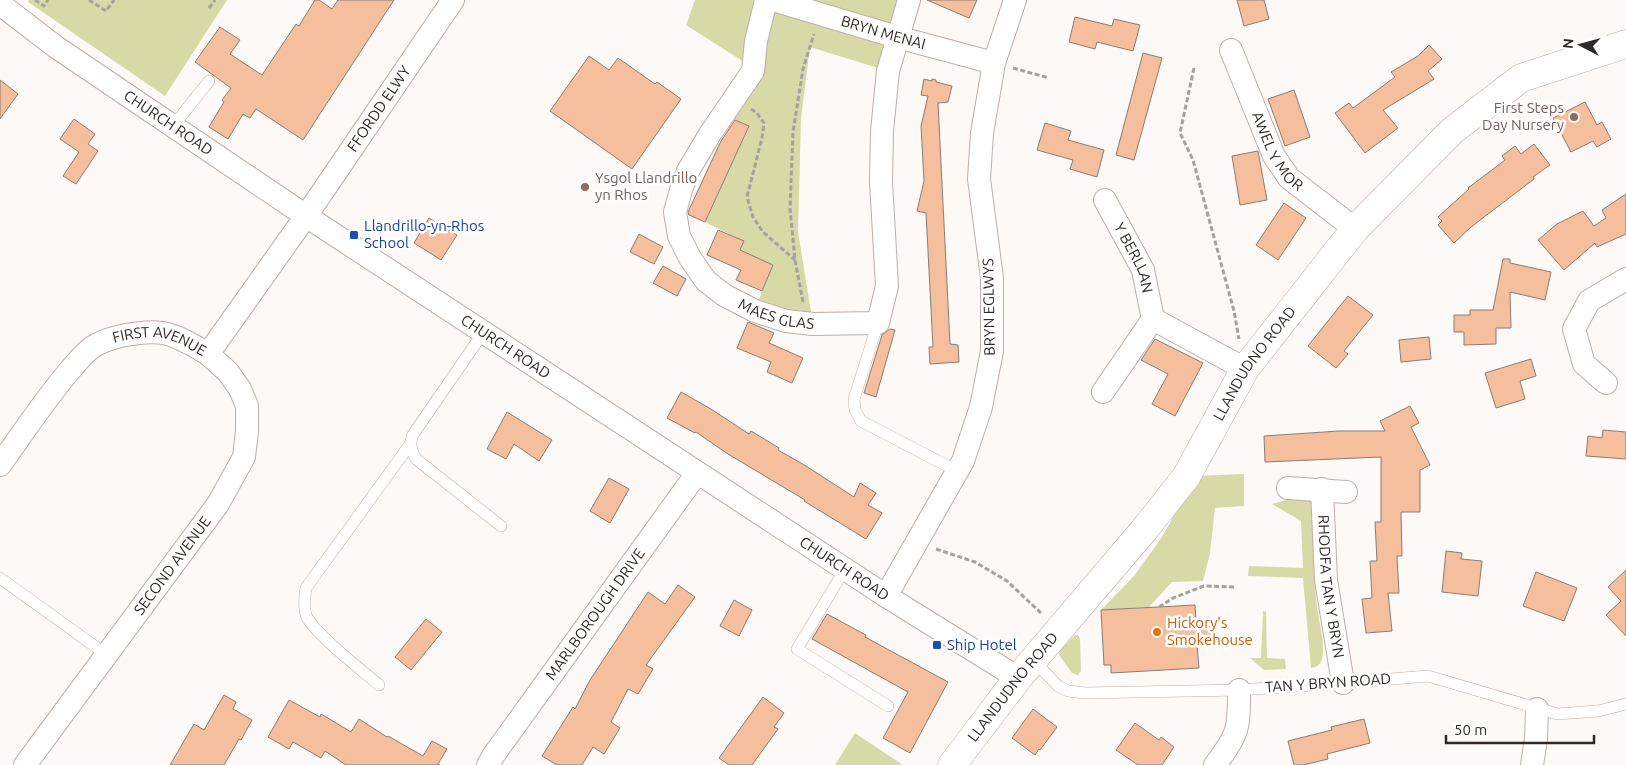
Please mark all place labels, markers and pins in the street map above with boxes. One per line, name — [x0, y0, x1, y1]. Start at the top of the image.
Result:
place label: First Steps Day Nursery — [1482, 99, 1564, 133]
marker: First Steps Day Nursery — [1568, 111, 1580, 123]
place label: Ysgol Llandrillo yn Rhos — [595, 169, 697, 203]
marker: Ysgol Llandrillo yn Rhos — [579, 181, 591, 193]
place label: Llandrillo-yn-Rhos School — [364, 217, 484, 251]
marker: Llandrillo-yn-Rhos School — [348, 229, 360, 241]
place label: Hickory's Smokehouse — [1167, 614, 1253, 648]
marker: Hickory's Smokehouse — [1151, 626, 1163, 638]
place label: Ship Hotel — [947, 636, 1017, 653]
marker: Ship Hotel — [931, 639, 943, 651]

